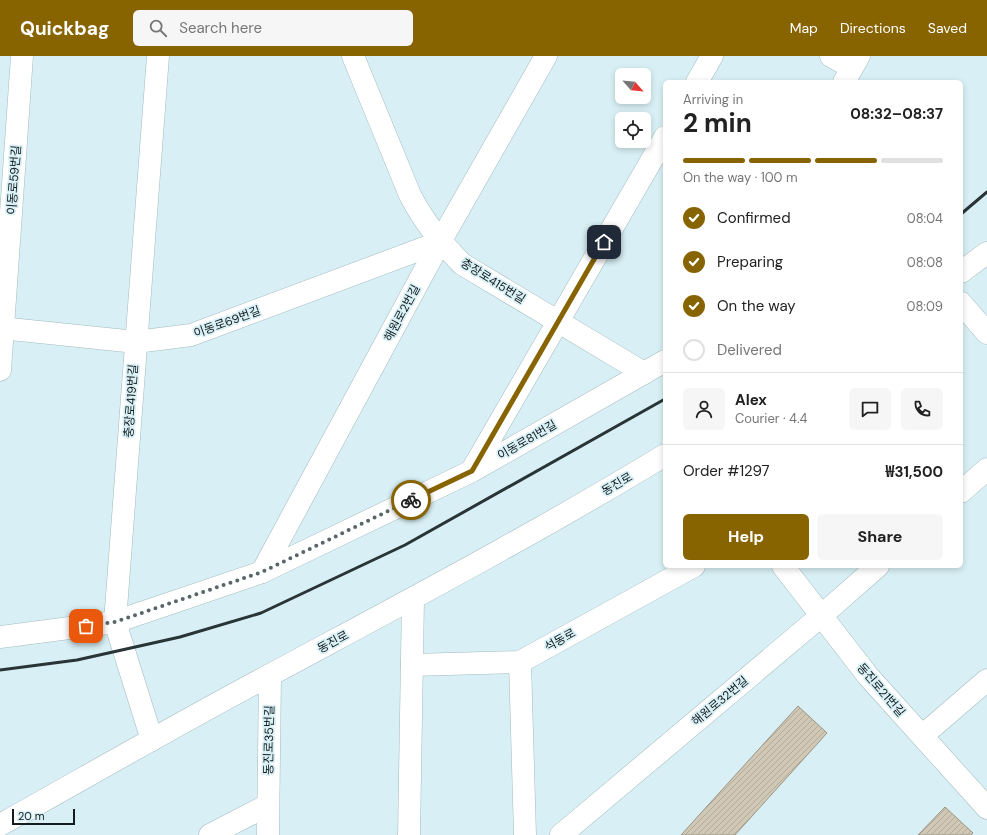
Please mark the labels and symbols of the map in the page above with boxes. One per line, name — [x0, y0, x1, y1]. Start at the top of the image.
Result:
north arrow — [615, 68, 651, 104]
street label: 이동로59번길 — [4, 145, 24, 215]
pin — [587, 225, 621, 259]
street label: 충장로415번길 — [458, 255, 528, 307]
street label: 해원로2번길 — [380, 282, 424, 344]
street label: 이동로69번길 — [191, 303, 263, 341]
street label: 충장로419번길 — [120, 364, 142, 438]
street label: 이동로81번길 — [494, 417, 560, 463]
street label: 동진로 — [599, 469, 635, 499]
courier — [391, 480, 431, 520]
pin — [69, 609, 103, 643]
street label: 석동로 — [542, 625, 578, 655]
street label: 동진로 — [315, 627, 351, 657]
street label: 동진로21번길 — [853, 660, 909, 720]
street label: 해원로32번길 — [688, 673, 752, 729]
street label: 동진로35번길 — [260, 705, 278, 775]
scale bar — [12, 807, 75, 826]

